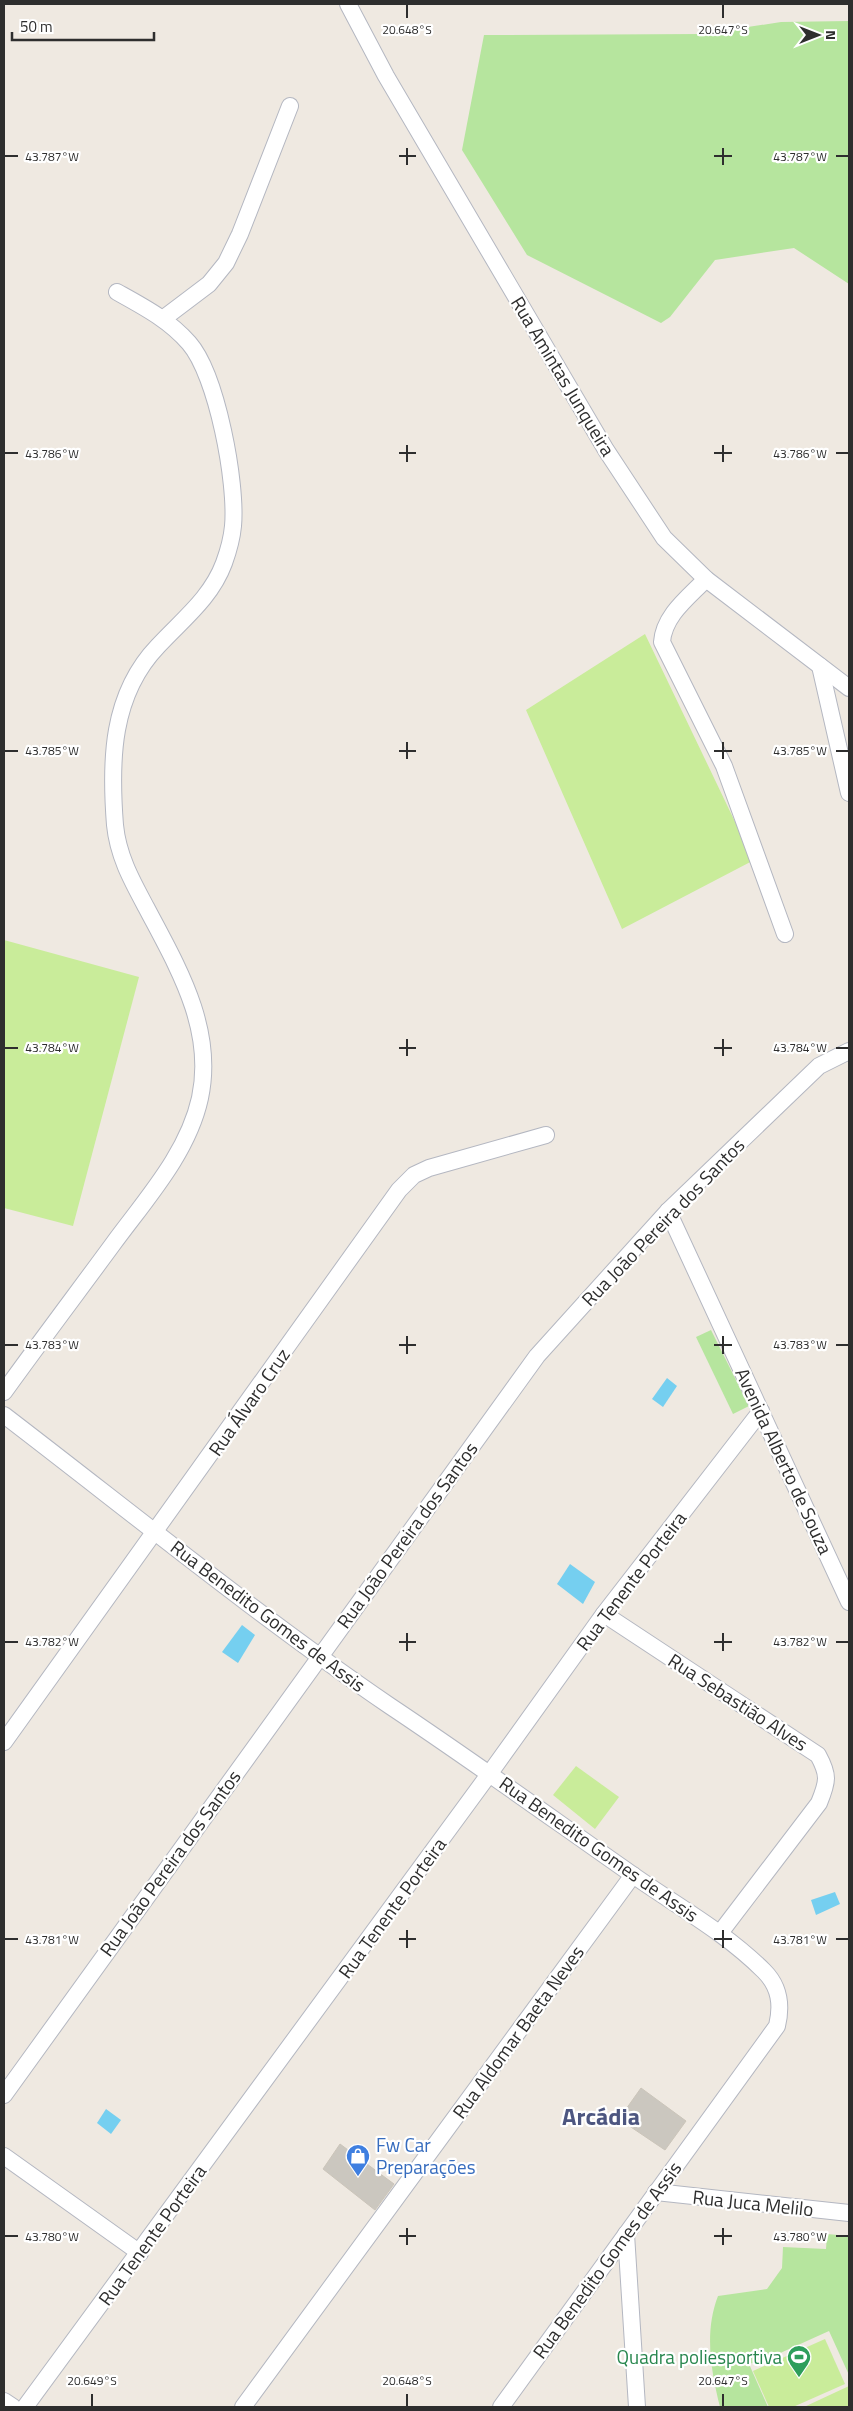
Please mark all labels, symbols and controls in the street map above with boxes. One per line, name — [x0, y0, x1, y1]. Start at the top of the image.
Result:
scale bar — [12, 10, 155, 42]
north arrow — [793, 10, 843, 60]
text: 50 m — [20, 15, 53, 38]
text: 20.648°S — [382, 20, 432, 39]
text: 20.647°S — [698, 20, 748, 39]
text: N — [821, 30, 842, 40]
text: 43.787°W — [25, 147, 79, 166]
text: 43.787°W — [773, 147, 827, 166]
street label: Rua Amintas Junqueira — [504, 290, 623, 462]
text: 43.786°W — [25, 444, 79, 463]
text: 43.786°W — [773, 444, 827, 463]
text: 43.785°W — [25, 741, 79, 760]
text: 43.785°W — [773, 741, 827, 760]
text: 43.784°W — [25, 1038, 79, 1057]
text: 43.784°W — [773, 1038, 827, 1057]
street label: Rua João Pereira dos Santos — [574, 1131, 751, 1312]
text: 43.783°W — [25, 1335, 79, 1354]
text: 43.783°W — [773, 1335, 827, 1354]
street label: Rua Álvaro Cruz — [201, 1342, 297, 1462]
street label: Avenida Alberto de Souza — [728, 1363, 841, 1559]
street label: Rua João Pereira dos Santos — [329, 1435, 484, 1634]
street label: Rua Tenente Porteira — [568, 1505, 693, 1657]
street label: Rua Benedito Gomes de Assis — [165, 1533, 372, 1699]
text: 43.782°W — [25, 1632, 79, 1651]
text: 43.782°W — [773, 1632, 827, 1651]
street label: Rua Sebastião Alves — [663, 1645, 814, 1758]
street label: Rua João Pereira dos Santos — [92, 1763, 247, 1962]
street label: Rua Benedito Gomes de Assis — [494, 1769, 705, 1929]
street label: Rua Tenente Porteira — [330, 1831, 453, 1984]
text: 43.781°W — [25, 1930, 79, 1949]
text: 43.781°W — [773, 1930, 827, 1949]
street label: Rua Aldomar Baeta Neves — [445, 1939, 591, 2124]
district label: Arcádia — [562, 2098, 640, 2134]
place label: Fw Car Preparações — [376, 2130, 476, 2181]
shop icon: Fw Car Preparações — [345, 2143, 371, 2177]
street label: Rua Benedito Gomes de Assis — [525, 2155, 688, 2364]
street label: Rua Tenente Porteira — [90, 2158, 213, 2311]
street label: Rua Juca Melilo — [691, 2182, 815, 2223]
text: 43.780°W — [25, 2227, 79, 2246]
text: 43.780°W — [773, 2227, 827, 2246]
place label: Quadra poliesportiva — [617, 2342, 782, 2371]
sports icon: Quadra poliesportiva — [786, 2344, 812, 2378]
text: 20.649°S — [67, 2371, 117, 2390]
text: 20.648°S — [382, 2371, 432, 2390]
text: 20.647°S — [698, 2371, 748, 2390]

